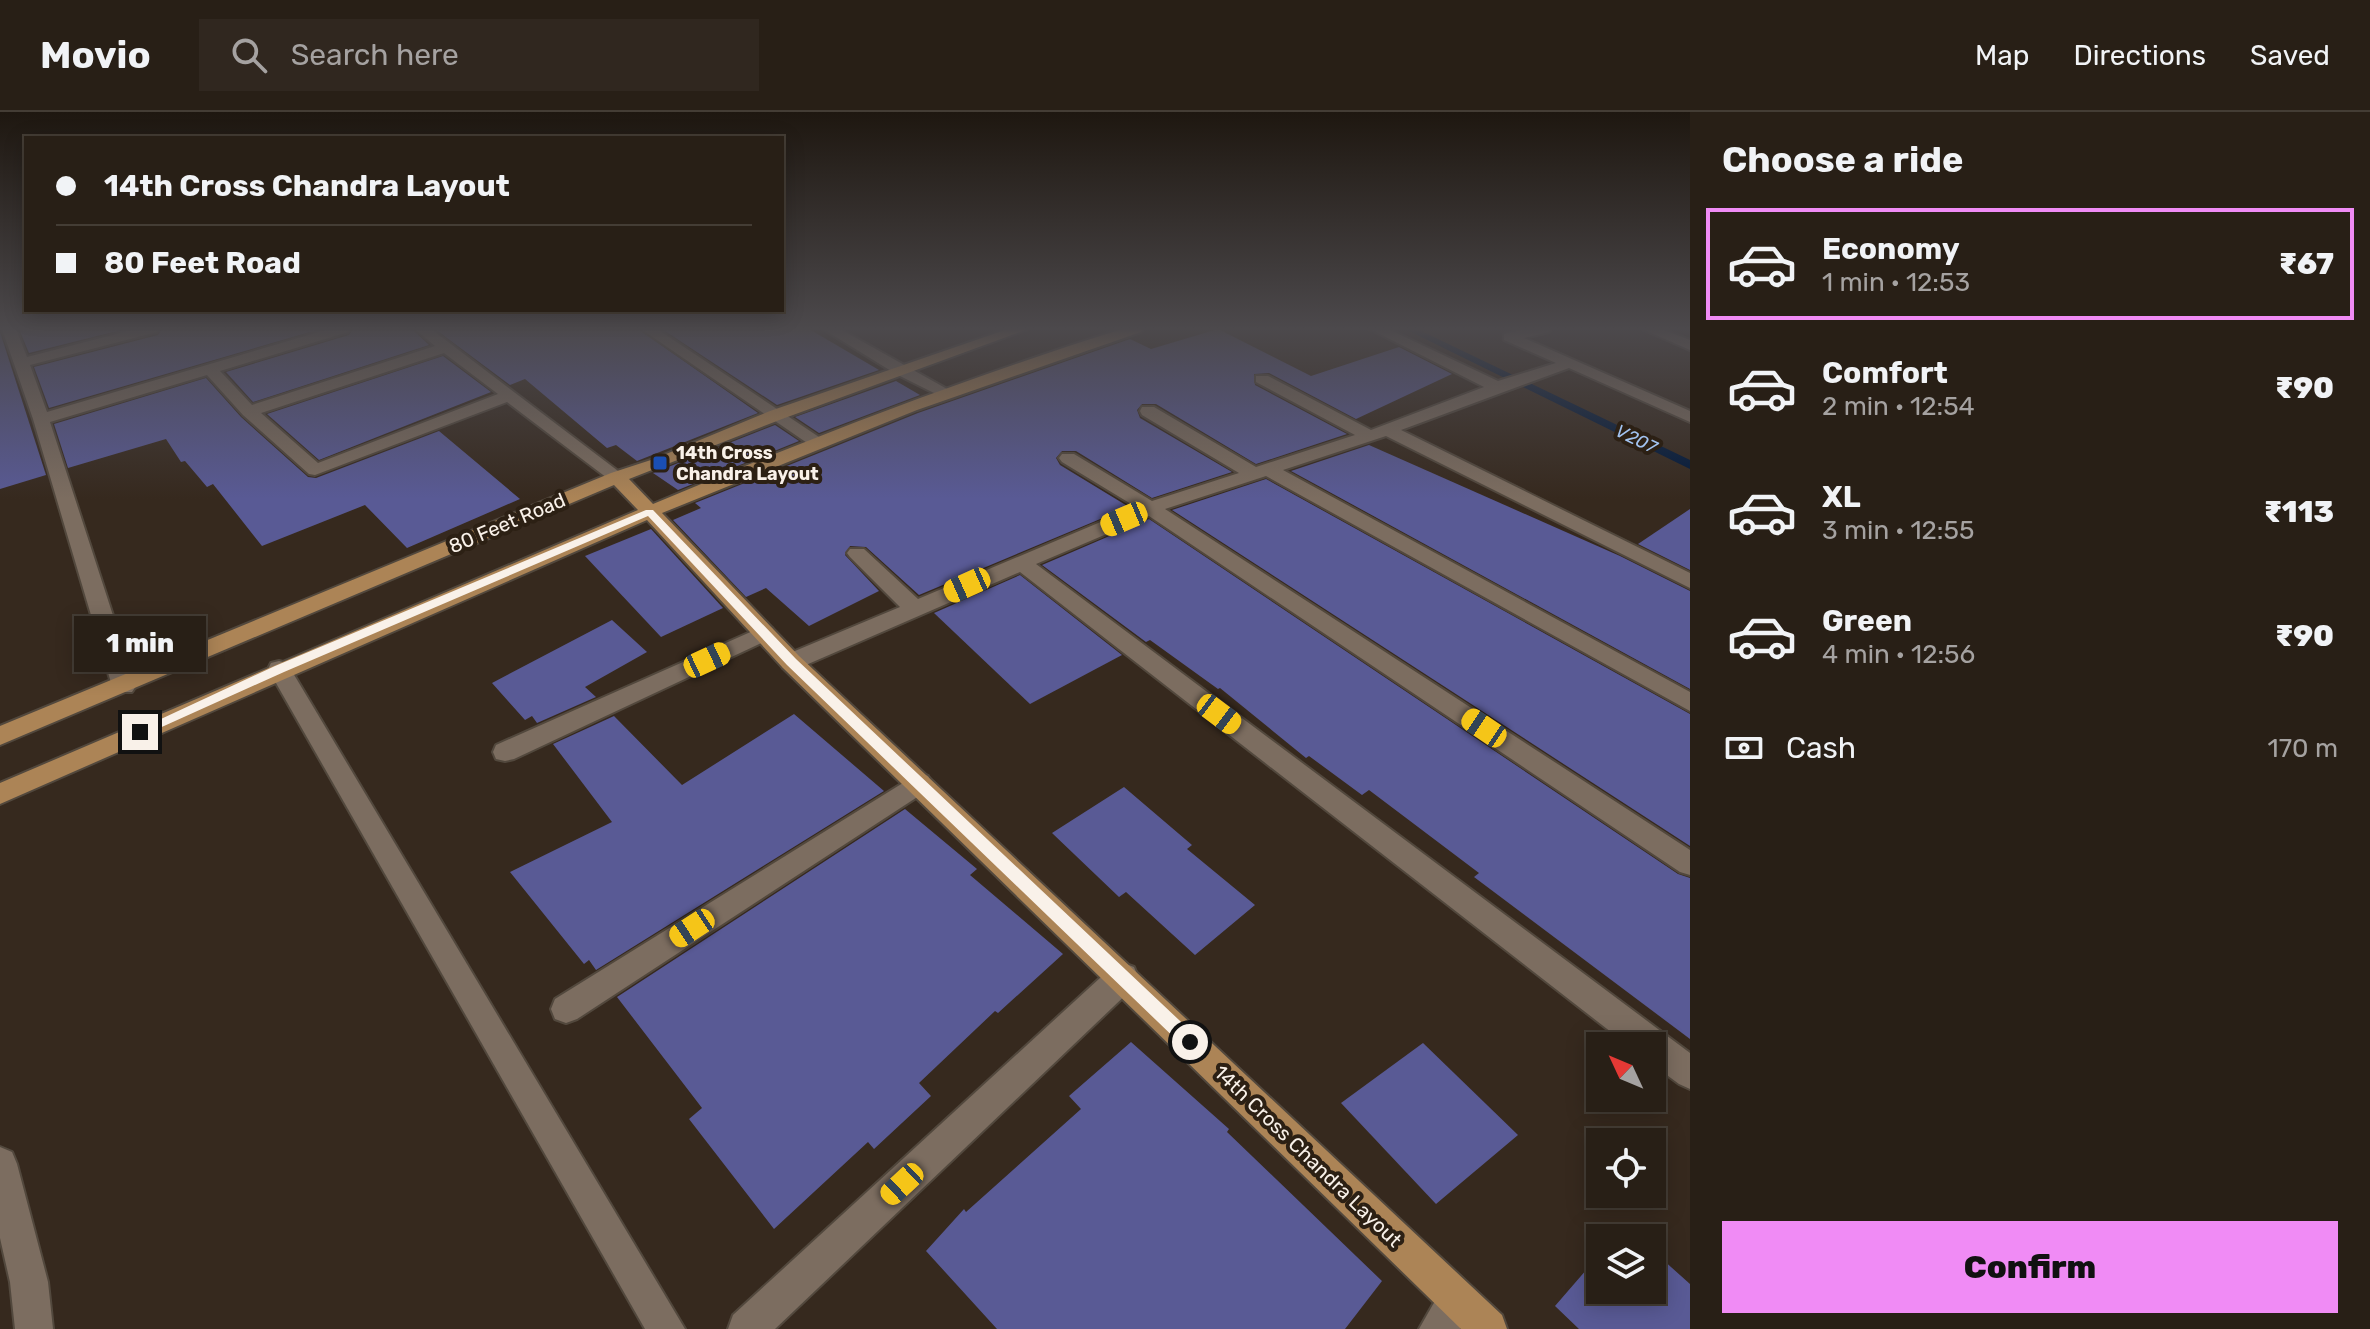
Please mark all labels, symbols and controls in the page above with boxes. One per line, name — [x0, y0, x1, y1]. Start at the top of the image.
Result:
search box — [199, 19, 759, 91]
text: Movio — [40, 32, 151, 78]
icon: search — [227, 33, 271, 77]
text: Search here — [291, 37, 459, 73]
text: Map — [1975, 39, 2029, 72]
text: Directions — [2073, 39, 2206, 72]
text: Saved — [2250, 39, 2330, 72]
text: Choose a ride — [1722, 138, 1963, 181]
text: 14th Cross Chandra Layout — [104, 168, 510, 204]
icon: car — [1726, 228, 1798, 300]
text: Economy — [1822, 231, 1960, 267]
text: 80 Feet Road — [104, 245, 301, 281]
text: ₹67 — [2279, 246, 2334, 282]
text: 1 min · 12:53 — [1822, 267, 1970, 298]
icon: car — [1726, 352, 1798, 424]
text: Comfort — [1822, 355, 1948, 391]
text: ₹90 — [2275, 370, 2334, 406]
text: 2 min · 12:54 — [1822, 391, 1975, 422]
water label: V207 — [1612, 420, 1662, 459]
place label: 14th Cross Chandra Layout — [676, 442, 819, 485]
marker: 14th Cross Chandra Layout — [651, 454, 669, 472]
icon: car — [1726, 476, 1798, 548]
text: XL — [1822, 479, 1861, 515]
street label: 80 Feet Road — [445, 488, 569, 558]
text: ₹113 — [2264, 494, 2334, 530]
car — [1097, 499, 1151, 539]
text: 3 min · 12:55 — [1822, 515, 1974, 546]
car — [940, 564, 994, 606]
icon: car — [1726, 600, 1798, 672]
text: Green — [1822, 603, 1912, 639]
callout: 1 min — [74, 616, 206, 672]
text: ₹90 — [2275, 618, 2334, 654]
text: 1 min — [106, 628, 174, 659]
car — [680, 639, 734, 681]
text: 4 min · 12:56 — [1822, 639, 1975, 670]
car — [1193, 690, 1245, 738]
car — [1457, 705, 1511, 751]
route end — [122, 714, 158, 750]
icon: cash — [1722, 726, 1766, 770]
text: Cash — [1786, 730, 1856, 766]
text: 170 m — [2268, 733, 2338, 764]
car — [665, 905, 719, 951]
route start — [1172, 1024, 1208, 1060]
north arrow — [1586, 1032, 1666, 1112]
map controls — [1586, 1032, 1666, 1304]
street label: 14th Cross Chandra Layout — [1209, 1060, 1407, 1252]
button: locate — [1586, 1128, 1666, 1208]
car — [876, 1159, 928, 1209]
button: Confirm — [1722, 1221, 2338, 1313]
button: layers — [1586, 1224, 1666, 1304]

